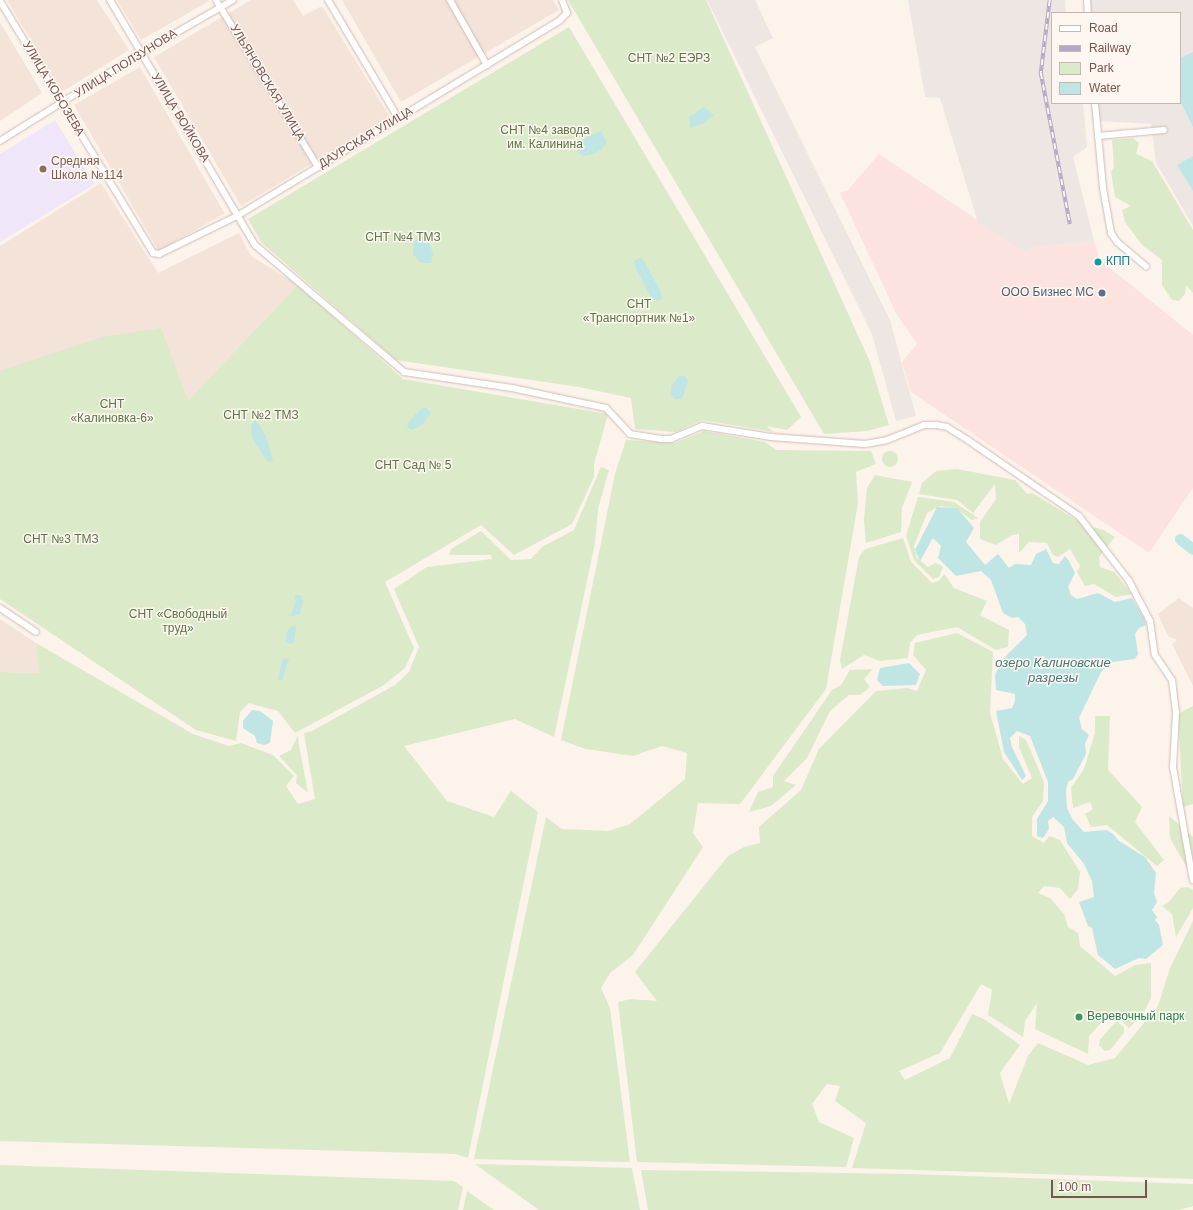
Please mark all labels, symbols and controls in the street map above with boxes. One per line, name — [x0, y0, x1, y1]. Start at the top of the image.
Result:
legend — [1051, 12, 1181, 104]
text: Road — [1089, 21, 1118, 35]
street label: УЛЬЯНОВСКАЯ УЛИЦА — [227, 22, 307, 144]
street label: УЛИЦА ПОЛЗУНОВА — [72, 27, 180, 101]
street label: УЛИЦА КОБОЗЕВА — [19, 39, 87, 139]
text: Railway — [1089, 41, 1131, 55]
park label: СНТ №2 ЕЭРЗ — [628, 52, 710, 66]
text: Park — [1089, 61, 1114, 75]
street label: УЛИЦА ВОЙКОВА — [148, 71, 212, 165]
text: Water — [1089, 81, 1121, 95]
street label: ДАУРСКАЯ УЛИЦА — [316, 104, 416, 172]
park label: СНТ №4 завода им. Калинина — [500, 124, 590, 152]
place label: Средняя Школа №114 — [51, 155, 123, 183]
marker: Средняя Школа №114 — [38, 164, 48, 174]
park label: СНТ №4 ТМЗ — [365, 231, 441, 245]
place label: КПП — [1106, 255, 1130, 269]
marker: КПП — [1093, 257, 1103, 267]
place label: ООО Бизнес МС — [1001, 286, 1094, 300]
marker: ООО Бизнес МС — [1097, 288, 1107, 298]
park label: СНТ «Транспортник №1» — [583, 298, 695, 326]
park label: СНТ «Калиновка-6» — [70, 398, 154, 426]
park label: СНТ №2 ТМЗ — [223, 409, 299, 423]
park label: СНТ Сад № 5 — [375, 459, 451, 473]
park label: СНТ №3 ТМЗ — [23, 533, 99, 547]
park label: СНТ «Свободный труд» — [129, 608, 227, 636]
water label: озеро Калиновские разрезы — [995, 656, 1111, 687]
place label: Веревочный парк — [1087, 1010, 1184, 1024]
marker: Веревочный парк — [1074, 1012, 1084, 1022]
scale bar — [1053, 1172, 1149, 1198]
text: 100 m — [1058, 1180, 1091, 1194]

